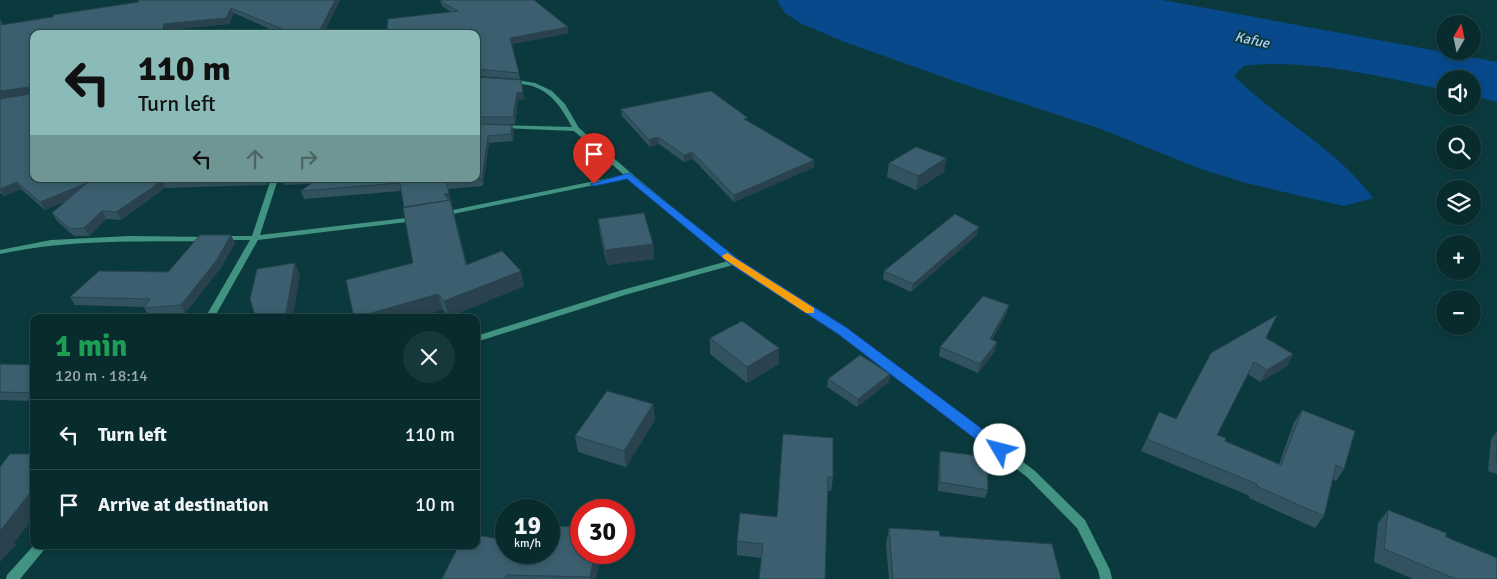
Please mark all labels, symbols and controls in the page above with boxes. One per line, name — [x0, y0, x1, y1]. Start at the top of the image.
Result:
north arrow — [1436, 15, 1481, 60]
map controls — [1436, 15, 1481, 335]
water label: Kafue — [1233, 28, 1272, 52]
text: 110 m — [138, 47, 231, 90]
icon: left — [55, 50, 120, 115]
button: sound — [1436, 70, 1481, 115]
text: Turn left — [138, 90, 216, 117]
button: search — [1436, 125, 1481, 170]
pin — [573, 133, 615, 184]
icon: arrive — [580, 140, 608, 168]
icon: left — [188, 145, 216, 173]
icon: ahead — [241, 145, 269, 173]
icon: right — [294, 145, 322, 173]
button: layers — [1436, 180, 1481, 225]
button: + — [1436, 235, 1481, 280]
button: − — [1436, 290, 1481, 335]
text: 1 min — [55, 328, 127, 365]
button: close — [403, 331, 455, 383]
text: 120 m · 18:14 — [55, 366, 148, 386]
icon: left — [55, 421, 83, 449]
text: Turn left — [98, 423, 167, 447]
text: 110 m — [405, 423, 455, 447]
position arrow — [973, 423, 1025, 475]
icon: arrive — [55, 491, 83, 519]
text: Arrive at destination — [98, 493, 269, 517]
text: 10 m — [415, 493, 455, 517]
speed limit sign: 30 — [570, 499, 635, 564]
text: 19 — [514, 510, 541, 541]
text: km/h — [514, 536, 541, 551]

